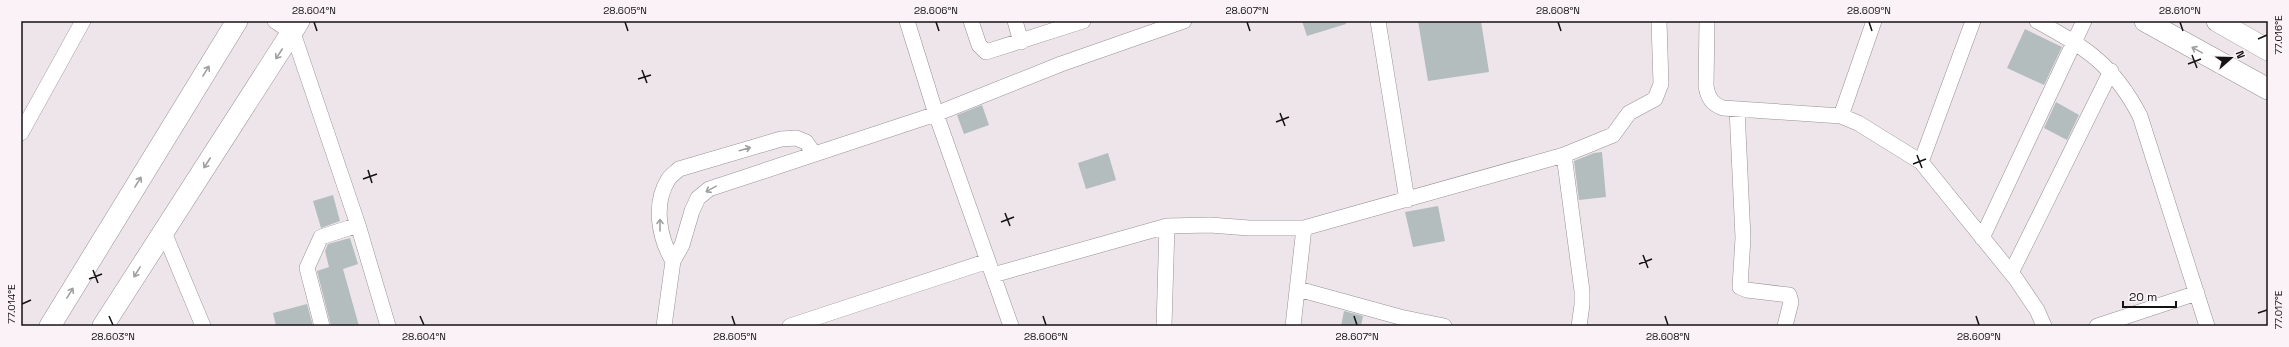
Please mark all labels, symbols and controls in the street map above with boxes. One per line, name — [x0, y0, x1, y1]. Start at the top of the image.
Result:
text: 28.604°N — [292, 4, 336, 17]
text: 28.605°N — [603, 4, 647, 17]
text: 28.606°N — [914, 4, 958, 17]
text: 28.607°N — [1225, 4, 1269, 17]
text: 28.608°N — [1536, 4, 1580, 17]
text: 28.609°N — [1847, 4, 1891, 17]
text: 28.610°N — [2159, 4, 2201, 17]
text: 77.016°E — [2272, 15, 2285, 55]
north arrow — [2211, 38, 2251, 78]
one-way arrow — [2191, 45, 2203, 53]
one-way arrow — [274, 48, 282, 60]
text: N — [2233, 49, 2248, 60]
one-way arrow — [203, 65, 211, 77]
one-way arrow — [738, 145, 751, 152]
one-way arrow — [203, 157, 211, 168]
one-way arrow — [134, 177, 142, 188]
one-way arrow — [705, 186, 717, 194]
one-way arrow — [656, 219, 664, 232]
one-way arrow — [132, 266, 140, 278]
scale bar — [2123, 283, 2176, 309]
text: 77.014°E — [5, 284, 18, 324]
one-way arrow — [66, 288, 74, 299]
text: 20 m — [2129, 289, 2157, 305]
text: 77.017°E — [2272, 290, 2285, 329]
text: 28.603°N — [91, 330, 135, 343]
text: 28.604°N — [402, 330, 446, 343]
text: 28.605°N — [713, 330, 757, 343]
text: 28.606°N — [1024, 330, 1068, 343]
text: 28.607°N — [1335, 330, 1379, 343]
text: 28.608°N — [1646, 330, 1690, 343]
text: 28.609°N — [1957, 330, 2001, 343]

